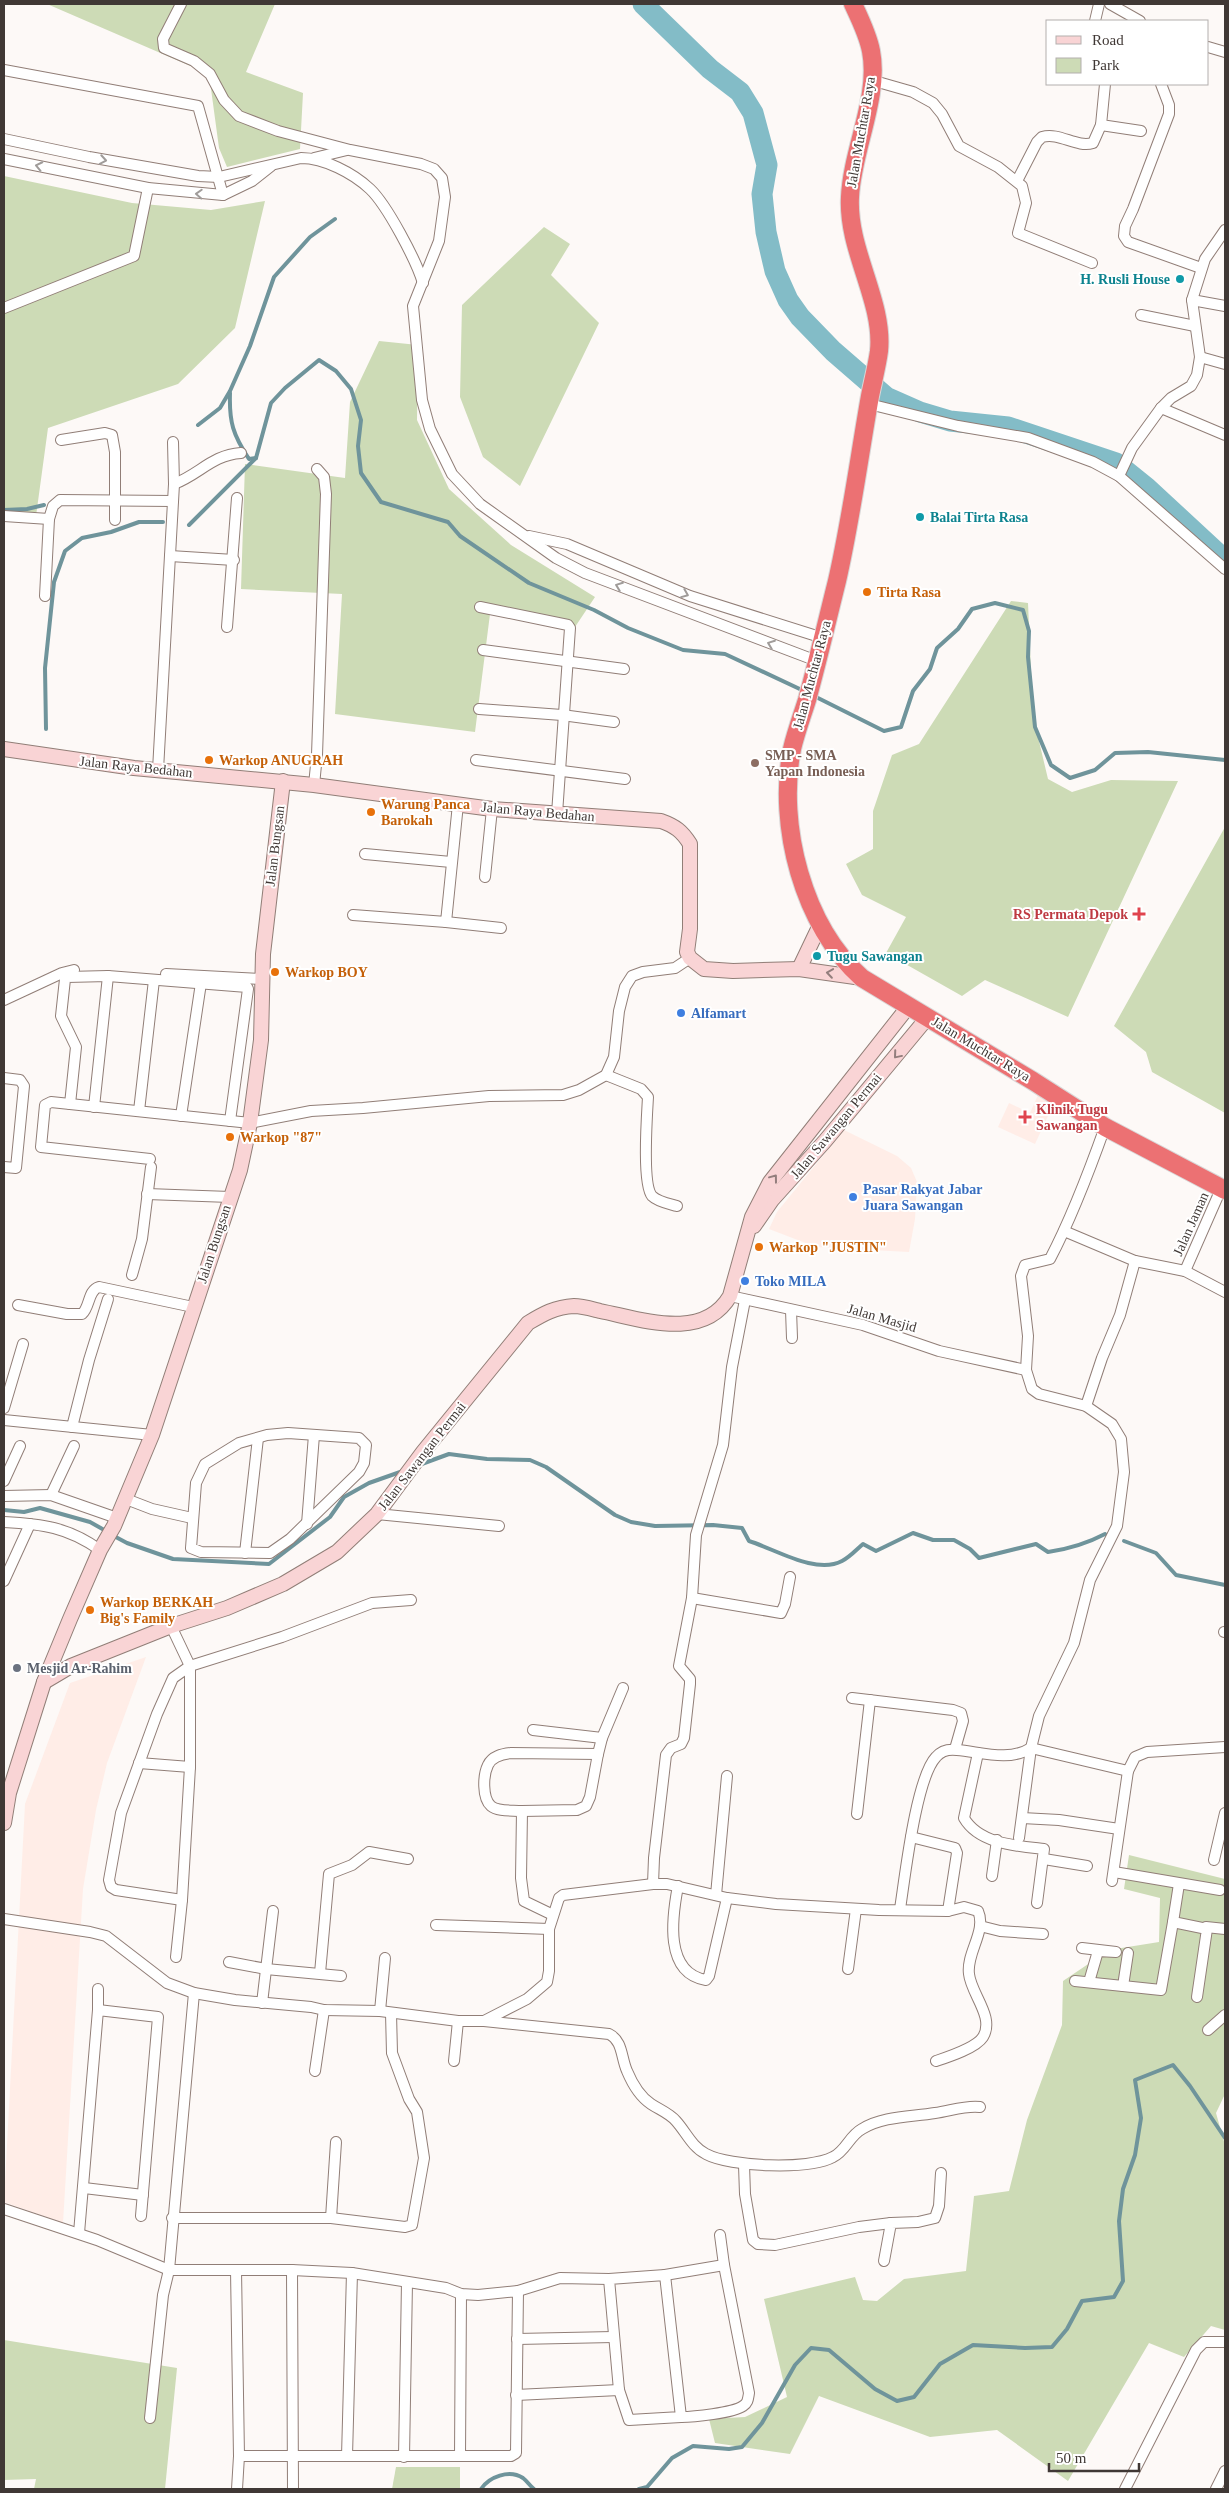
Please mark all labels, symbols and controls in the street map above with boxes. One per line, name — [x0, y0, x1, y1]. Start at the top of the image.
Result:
legend — [1046, 20, 1209, 85]
text: Road — [1092, 32, 1124, 48]
text: Park — [1092, 57, 1120, 73]
street label: Jalan Muchtar Raya — [844, 75, 878, 188]
one-way arrow — [99, 154, 107, 164]
one-way arrow — [35, 162, 44, 172]
one-way arrow — [195, 188, 203, 199]
place label: H. Rusli House — [1080, 272, 1170, 287]
marker: H. Rusli House — [1174, 273, 1186, 285]
place label: Balai Tirta Rasa — [930, 510, 1028, 525]
marker: Balai Tirta Rasa — [914, 511, 926, 523]
one-way arrow — [616, 582, 624, 592]
place label: Tirta Rasa — [877, 585, 941, 600]
marker: Tirta Rasa — [861, 586, 873, 598]
one-way arrow — [680, 587, 689, 598]
street label: Jalan Muchtar Raya — [790, 618, 834, 731]
one-way arrow — [768, 640, 776, 650]
place label: SMP - SMA Yapan Indonesia — [765, 748, 865, 779]
place label: Warkop ANUGRAH — [219, 753, 343, 768]
street label: Jalan Raya Bedahan — [79, 754, 193, 780]
marker: Warkop ANUGRAH — [203, 754, 215, 766]
marker: SMP - SMA Yapan Indonesia — [749, 757, 761, 769]
place label: Warung Panca Barokah — [381, 797, 470, 828]
street label: Jalan Raya Bedahan — [481, 800, 595, 824]
street label: Jalan Bungsan — [263, 805, 287, 887]
marker: Warung Panca Barokah — [365, 806, 377, 818]
place label: RS Permata Depok — [1013, 907, 1128, 922]
marker: RS Permata Depok — [1132, 907, 1146, 921]
place label: Tugu Sawangan — [827, 949, 923, 964]
marker: Tugu Sawangan — [811, 950, 823, 962]
place label: Warkop BOY — [285, 965, 368, 980]
marker: Warkop BOY — [269, 966, 281, 978]
one-way arrow — [826, 969, 835, 979]
place label: Alfamart — [691, 1006, 747, 1021]
marker: Alfamart — [675, 1007, 687, 1019]
street label: Jalan Muchtar Raya — [929, 1014, 1034, 1085]
one-way arrow — [893, 1049, 902, 1058]
street label: Jalan Sawangan Permai — [788, 1070, 885, 1182]
place label: Klinik Tugu Sawangan — [1036, 1102, 1108, 1133]
marker: Klinik Tugu Sawangan — [1018, 1110, 1032, 1124]
place label: Warkop "87" — [240, 1130, 322, 1145]
marker: Warkop "87" — [224, 1131, 236, 1143]
one-way arrow — [768, 1174, 777, 1184]
place label: Pasar Rakyat Jabar Juara Sawangan — [863, 1182, 983, 1213]
street label: Jalan Jaman — [1170, 1190, 1212, 1258]
marker: Pasar Rakyat Jabar Juara Sawangan — [847, 1191, 859, 1203]
street label: Jalan Bungsan — [194, 1203, 234, 1285]
place label: Warkop "JUSTIN" — [769, 1240, 887, 1255]
marker: Warkop "JUSTIN" — [753, 1241, 765, 1253]
place label: Toko MILA — [755, 1274, 827, 1289]
marker: Toko MILA — [739, 1275, 751, 1287]
street label: Jalan Masjid — [846, 1301, 918, 1335]
street label: Jalan Sawangan Permai — [375, 1399, 469, 1513]
place label: Warkop BERKAH Big's Family — [100, 1595, 213, 1626]
marker: Warkop BERKAH Big's Family — [84, 1604, 96, 1616]
place label: Mesjid Ar-Rahim — [27, 1661, 132, 1676]
marker: Mesjid Ar-Rahim — [11, 1662, 23, 1674]
scale bar — [1049, 2440, 1139, 2472]
text: 50 m — [1056, 2450, 1087, 2466]

